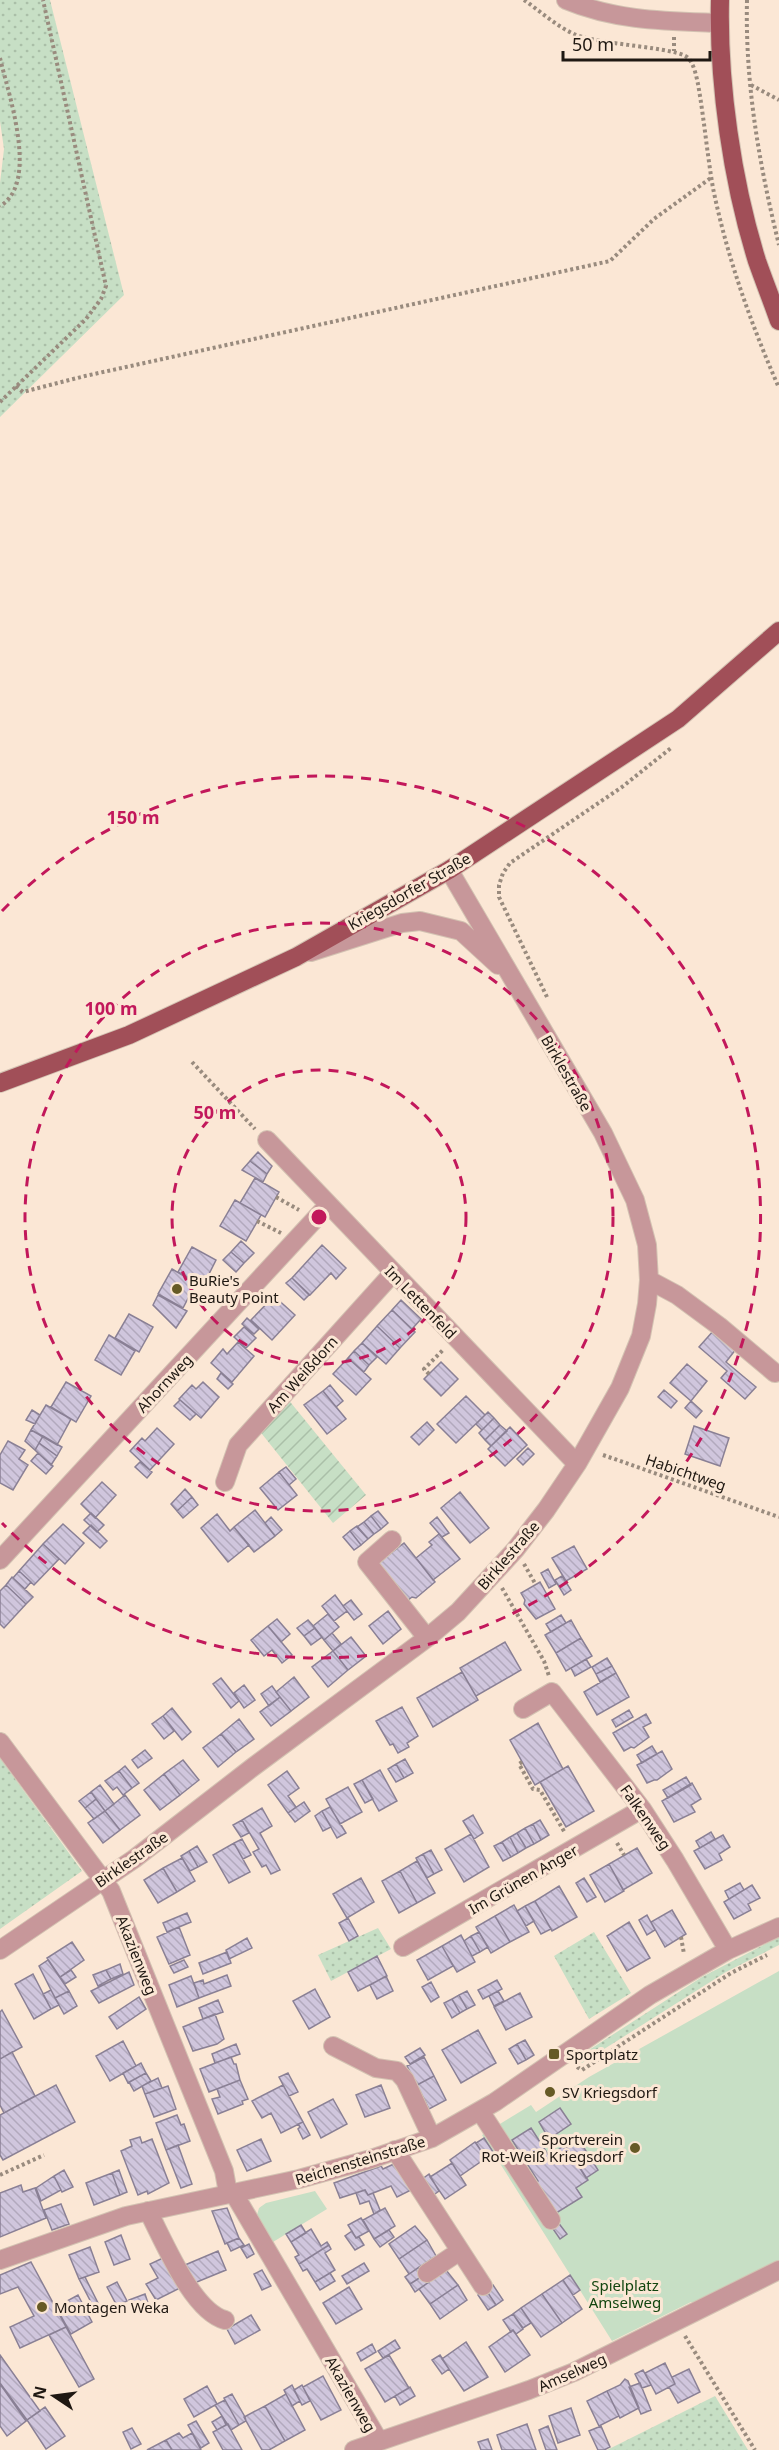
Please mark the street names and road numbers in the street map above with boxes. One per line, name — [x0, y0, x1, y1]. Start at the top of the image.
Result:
street label: Kriegsdorfer Straße — [344, 848, 474, 934]
street label: Birklestraße — [537, 1031, 597, 1115]
street label: Im Lettenfeld — [381, 1261, 461, 1343]
street label: Am Weißdorn — [262, 1331, 342, 1417]
street label: Ahornweg — [132, 1350, 196, 1416]
street label: Habichtweg — [643, 1449, 729, 1495]
street label: Birklestraße — [473, 1516, 543, 1594]
street label: Falkenweg — [616, 1780, 676, 1854]
street label: Birklestraße — [90, 1826, 172, 1892]
street label: Im Grünen Anger — [465, 1840, 581, 1918]
street label: Akazienweg — [112, 1912, 162, 1998]
street label: Reichensteinstraße — [293, 2131, 427, 2189]
street label: Amselweg — [535, 2348, 609, 2396]
street label: Akazienweg — [321, 2353, 381, 2435]

